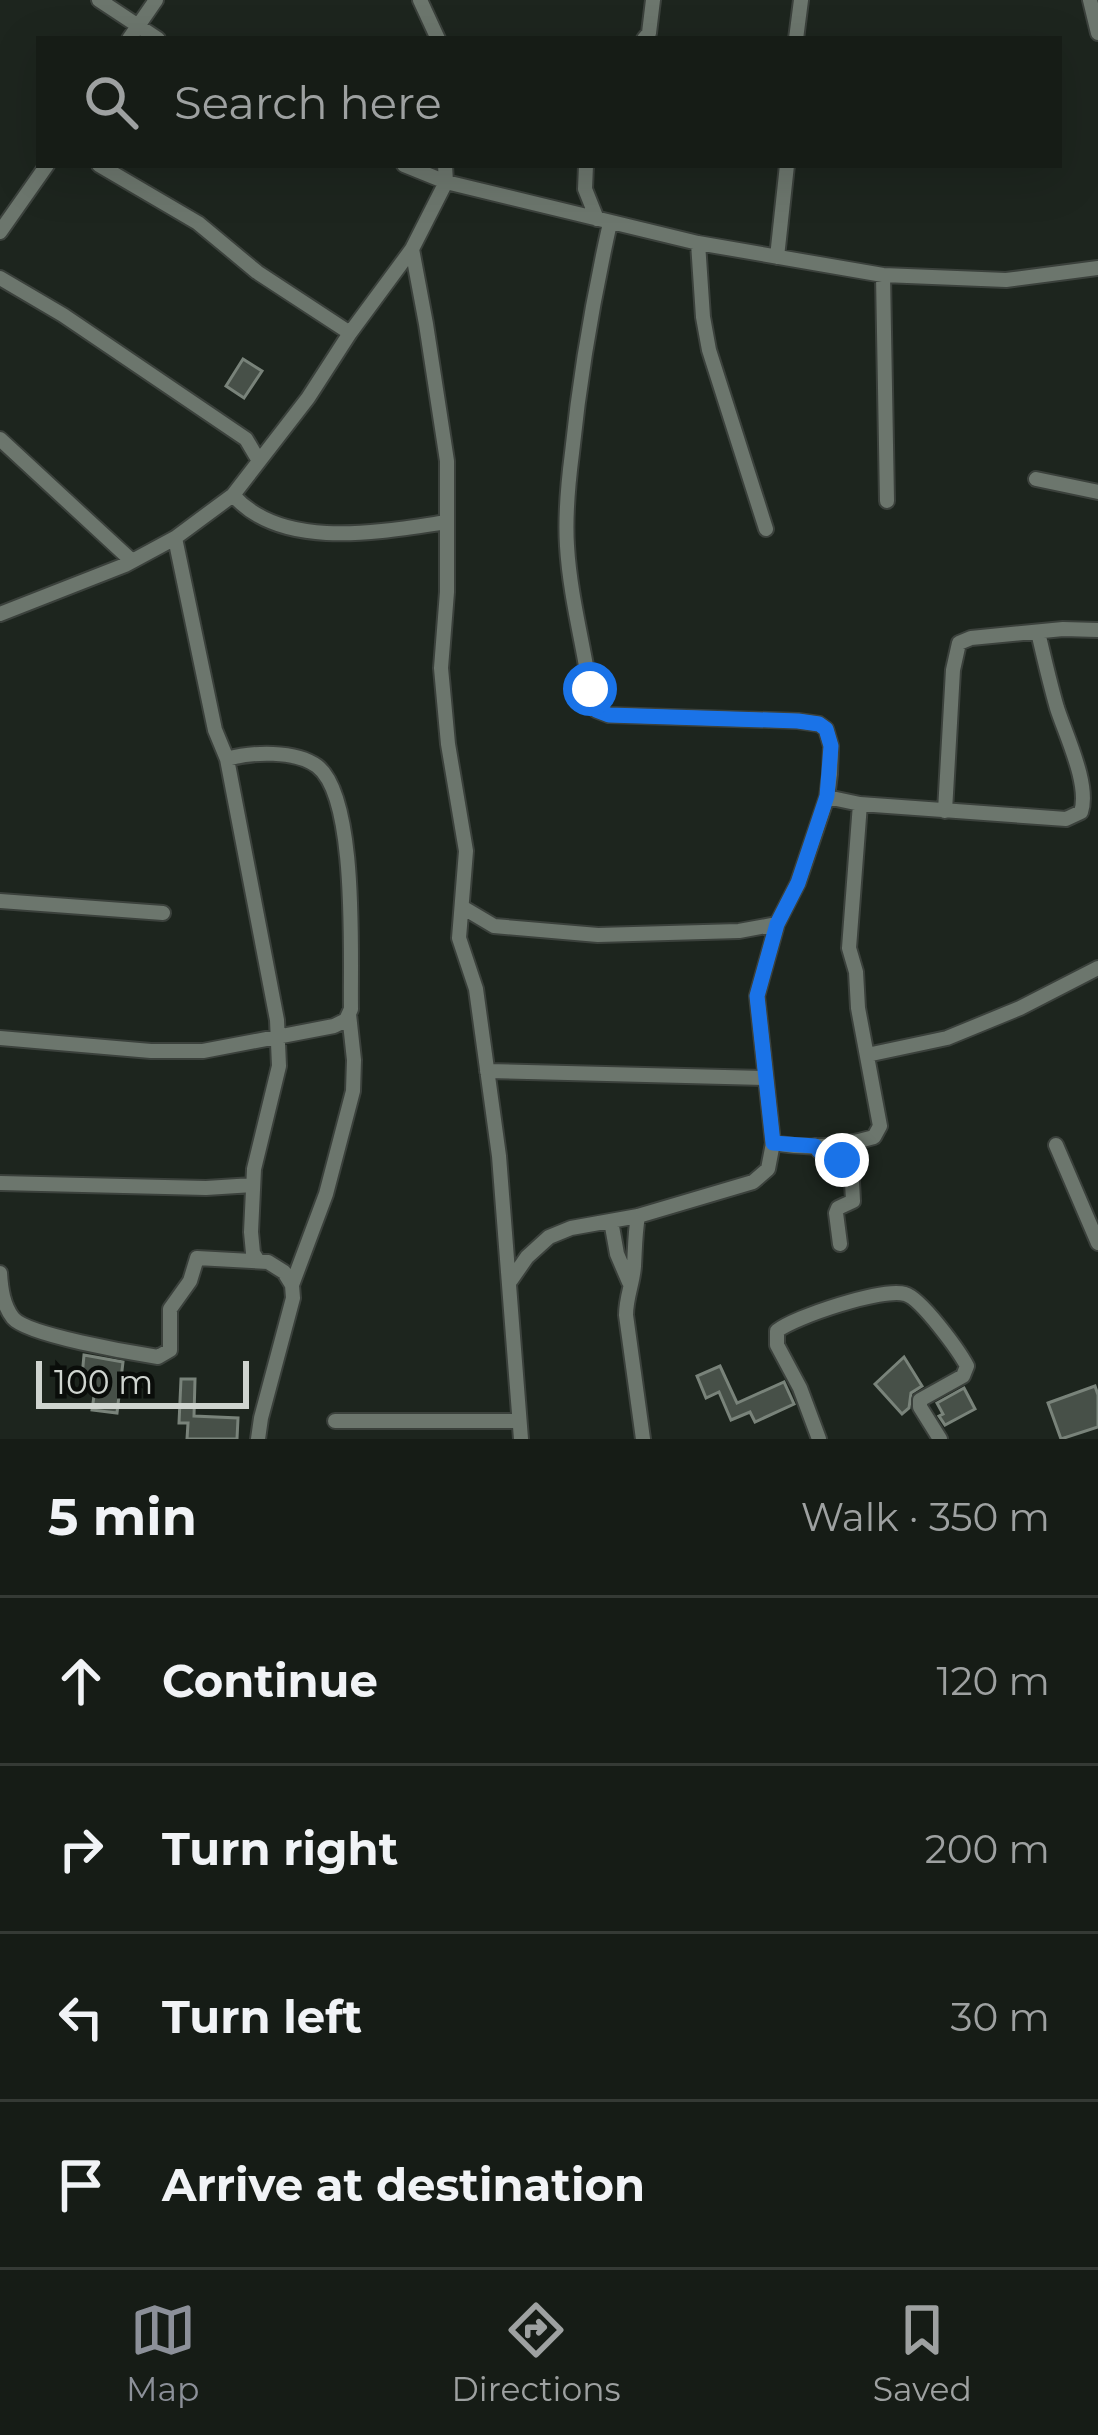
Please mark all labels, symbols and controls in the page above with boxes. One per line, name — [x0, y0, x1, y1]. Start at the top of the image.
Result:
search box — [36, 36, 1062, 168]
icon: search — [78, 69, 144, 135]
text: Search here — [174, 75, 442, 130]
route start — [563, 662, 617, 716]
route end — [815, 1133, 869, 1187]
scale bar — [36, 1355, 249, 1408]
text: 100 m — [54, 1362, 153, 1402]
text: 5 min — [48, 1486, 197, 1548]
text: Walk · 350 m — [801, 1493, 1050, 1541]
icon: ahead — [48, 1648, 114, 1714]
text: Continue — [162, 1653, 378, 1708]
text: 120 m — [936, 1657, 1050, 1705]
icon: right — [48, 1816, 114, 1882]
text: Turn right — [162, 1821, 398, 1876]
text: 200 m — [925, 1825, 1050, 1873]
icon: left — [48, 1984, 114, 2050]
text: Turn left — [162, 1989, 362, 2044]
text: 30 m — [951, 1993, 1050, 2041]
icon: arrive — [48, 2152, 114, 2218]
text: Arrive at destination — [162, 2157, 645, 2212]
tab: Map — [126, 2297, 199, 2409]
tab: Directions — [452, 2297, 621, 2409]
tab: Saved — [873, 2297, 972, 2409]

